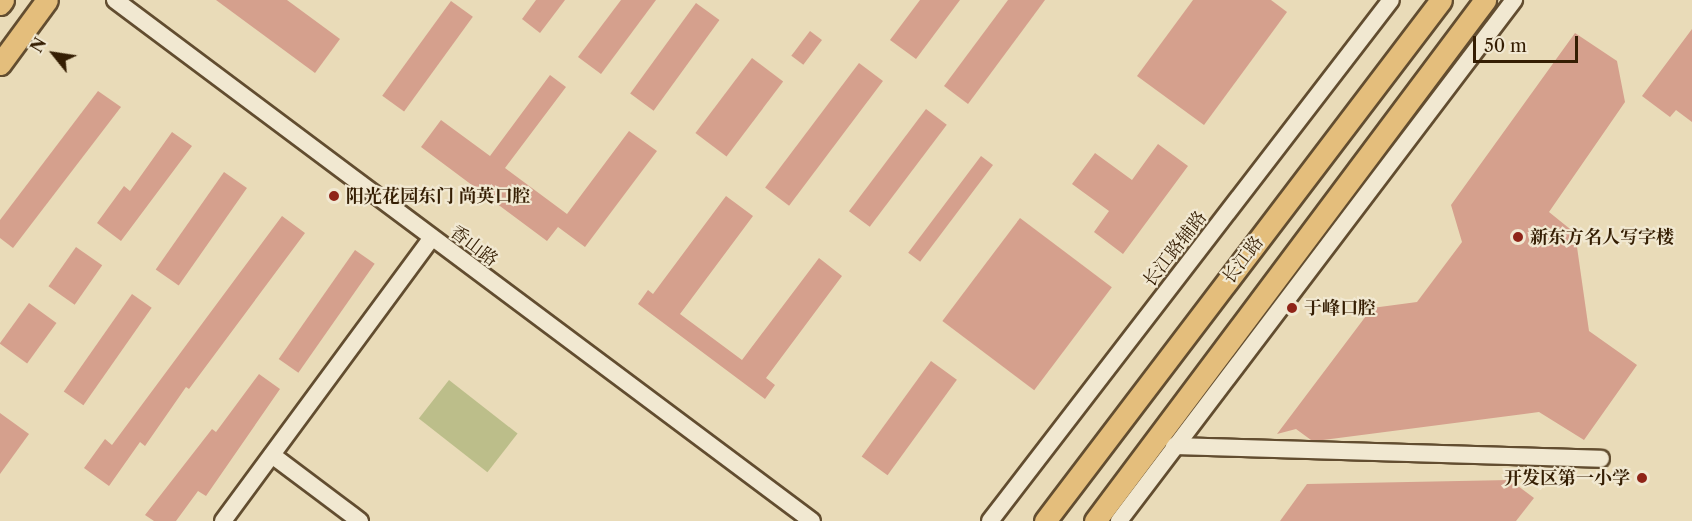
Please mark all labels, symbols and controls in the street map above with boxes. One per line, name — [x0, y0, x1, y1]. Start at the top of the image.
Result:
north arrow — [24, 24, 84, 84]
scale bar — [1476, 24, 1581, 62]
text: N — [26, 34, 51, 56]
text: 50 m — [1484, 35, 1527, 57]
place label: 阳光花园东门 尚英口腔 — [346, 185, 531, 207]
marker: 阳光花园东门 尚英口腔 — [327, 189, 341, 203]
street label: 长江路辅路 — [1139, 207, 1211, 291]
street label: 香山路 — [446, 221, 502, 271]
place label: 新东方名人写字楼 — [1530, 226, 1674, 248]
marker: 新东方名人写字楼 — [1511, 230, 1525, 244]
street label: 长江路 — [1218, 232, 1268, 288]
place label: 于峰口腔 — [1304, 297, 1376, 319]
marker: 于峰口腔 — [1285, 301, 1299, 315]
place label: 开发区第一小学 — [1504, 467, 1630, 489]
marker: 开发区第一小学 — [1635, 471, 1649, 485]

